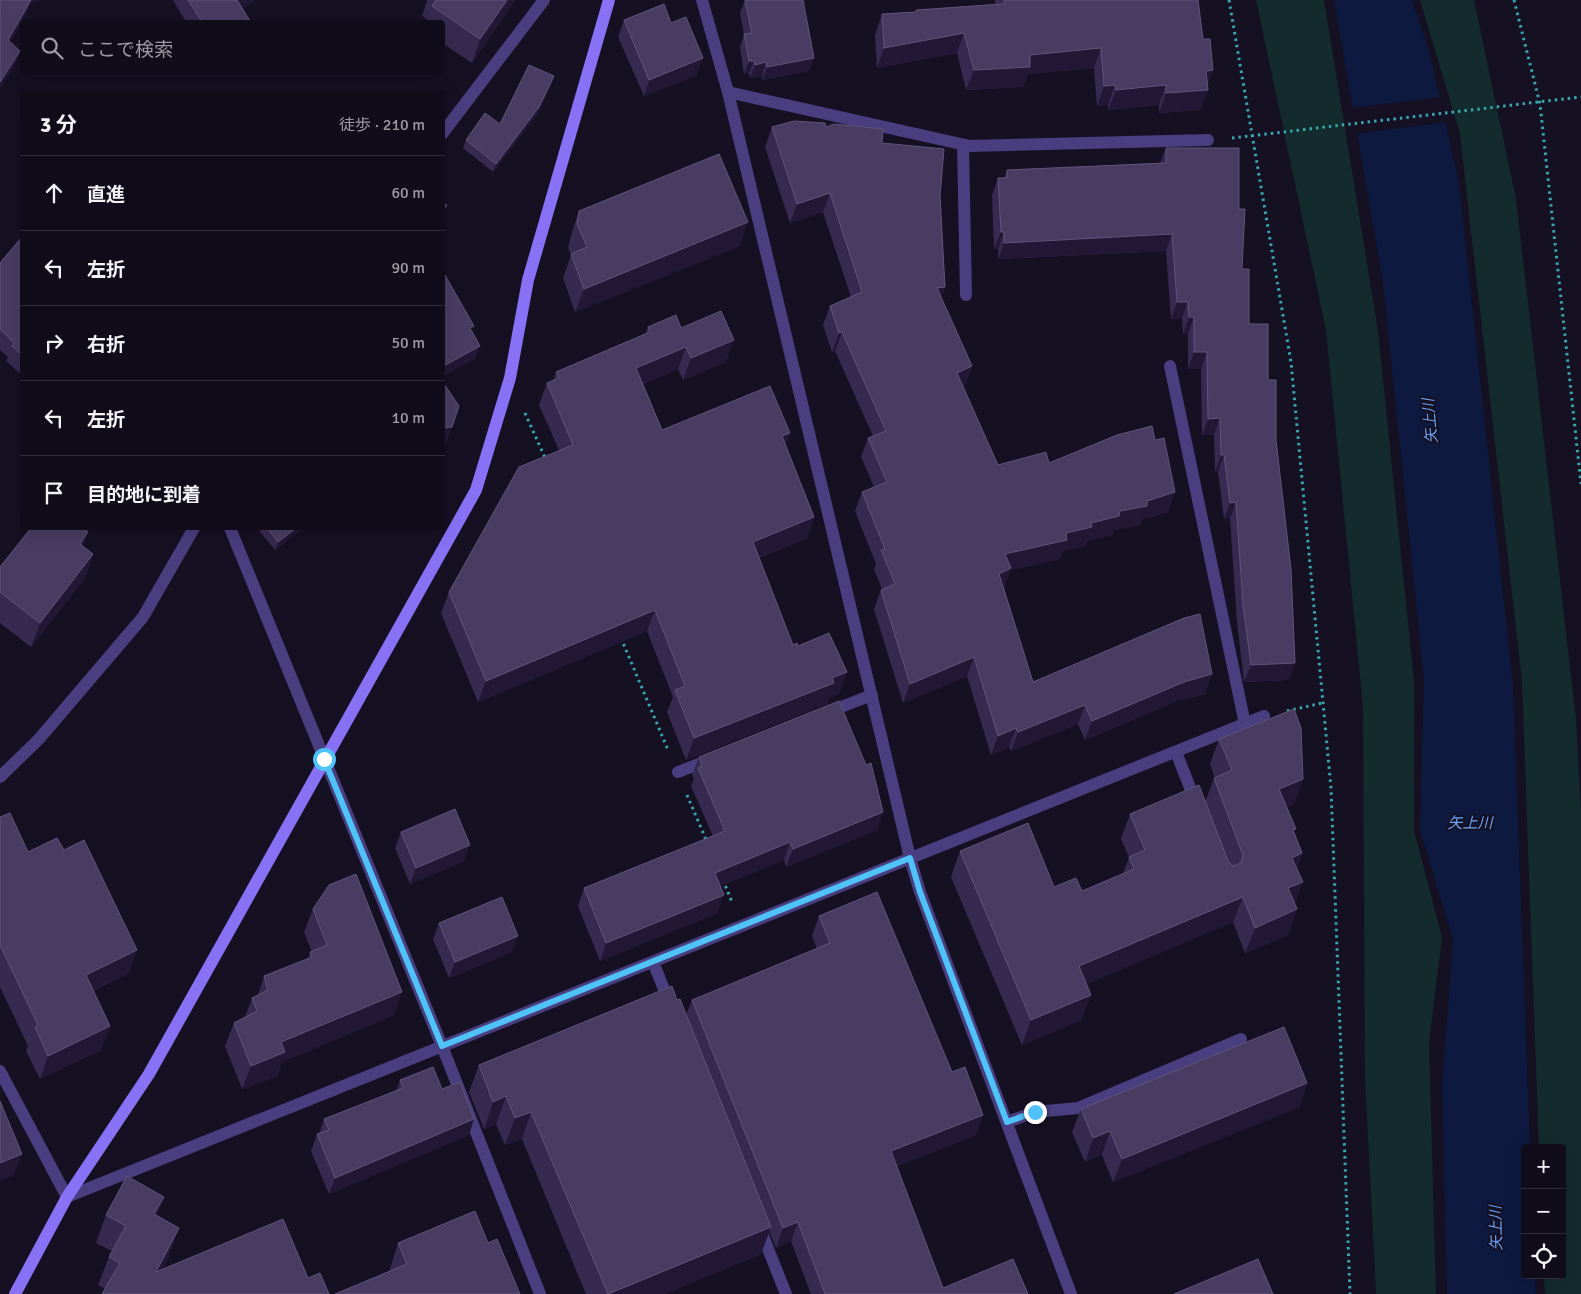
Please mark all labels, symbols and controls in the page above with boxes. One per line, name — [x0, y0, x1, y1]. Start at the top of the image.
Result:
search box — [20, 20, 445, 75]
icon: search — [38, 34, 66, 62]
text: ここで検索 — [78, 38, 173, 62]
text: 3 分 — [40, 112, 77, 138]
text: 徒歩 · 210 m — [339, 115, 425, 135]
icon: ahead — [40, 179, 68, 207]
text: 直進 — [87, 183, 125, 207]
text: 60 m — [391, 183, 425, 203]
icon: left — [40, 254, 68, 282]
text: 左折 — [87, 258, 125, 282]
text: 90 m — [391, 258, 425, 278]
icon: right — [40, 329, 68, 357]
text: 右折 — [87, 333, 125, 357]
text: 50 m — [391, 333, 425, 353]
water label: 矢上川 — [1419, 396, 1441, 444]
icon: left — [40, 404, 68, 432]
text: 左折 — [87, 408, 125, 432]
text: 10 m — [391, 408, 425, 428]
icon: arrive — [40, 479, 68, 507]
text: 目的地に到着 — [87, 483, 201, 507]
route start — [313, 748, 336, 771]
water label: 矢上川 — [1447, 814, 1494, 832]
route end — [1024, 1101, 1047, 1124]
map controls — [1521, 1144, 1566, 1279]
button: + — [1521, 1144, 1566, 1189]
button: − — [1521, 1189, 1566, 1234]
water label: 矢上川 — [1487, 1203, 1505, 1251]
button: locate — [1521, 1234, 1566, 1279]

